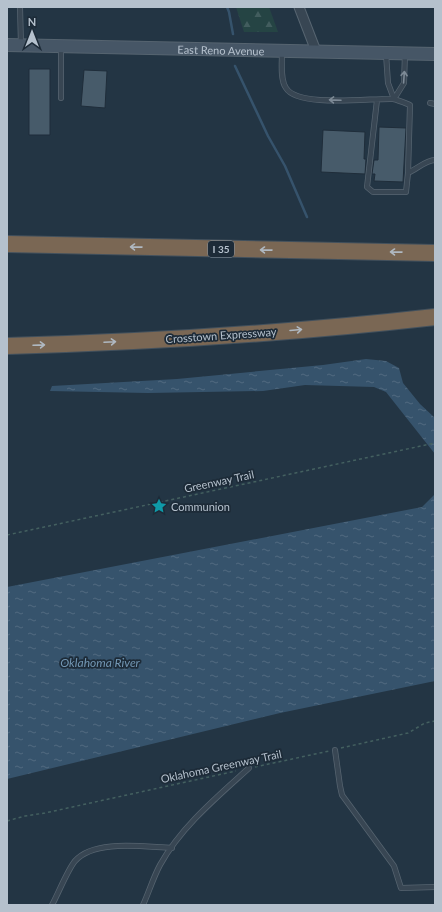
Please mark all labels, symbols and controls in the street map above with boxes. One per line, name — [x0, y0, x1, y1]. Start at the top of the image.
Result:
north arrow — [12, 12, 52, 52]
text: N — [28, 15, 36, 28]
street label: East Reno Avenue — [177, 42, 265, 57]
one-way arrow — [400, 71, 407, 84]
one-way arrow — [329, 96, 342, 104]
road number: I 35 — [208, 241, 234, 257]
one-way arrow — [130, 243, 143, 251]
one-way arrow — [260, 246, 273, 254]
one-way arrow — [390, 248, 403, 256]
street label: Crosstown Expressway — [165, 325, 277, 345]
one-way arrow — [289, 327, 302, 334]
one-way arrow — [103, 339, 116, 346]
one-way arrow — [32, 342, 45, 349]
street label: Greenway Trail — [183, 467, 255, 495]
place icon: Communion — [150, 497, 168, 515]
place label: Communion — [171, 500, 230, 513]
water label: Oklahoma River — [60, 655, 141, 670]
street label: Oklahoma Greenway Trail — [159, 747, 283, 785]

